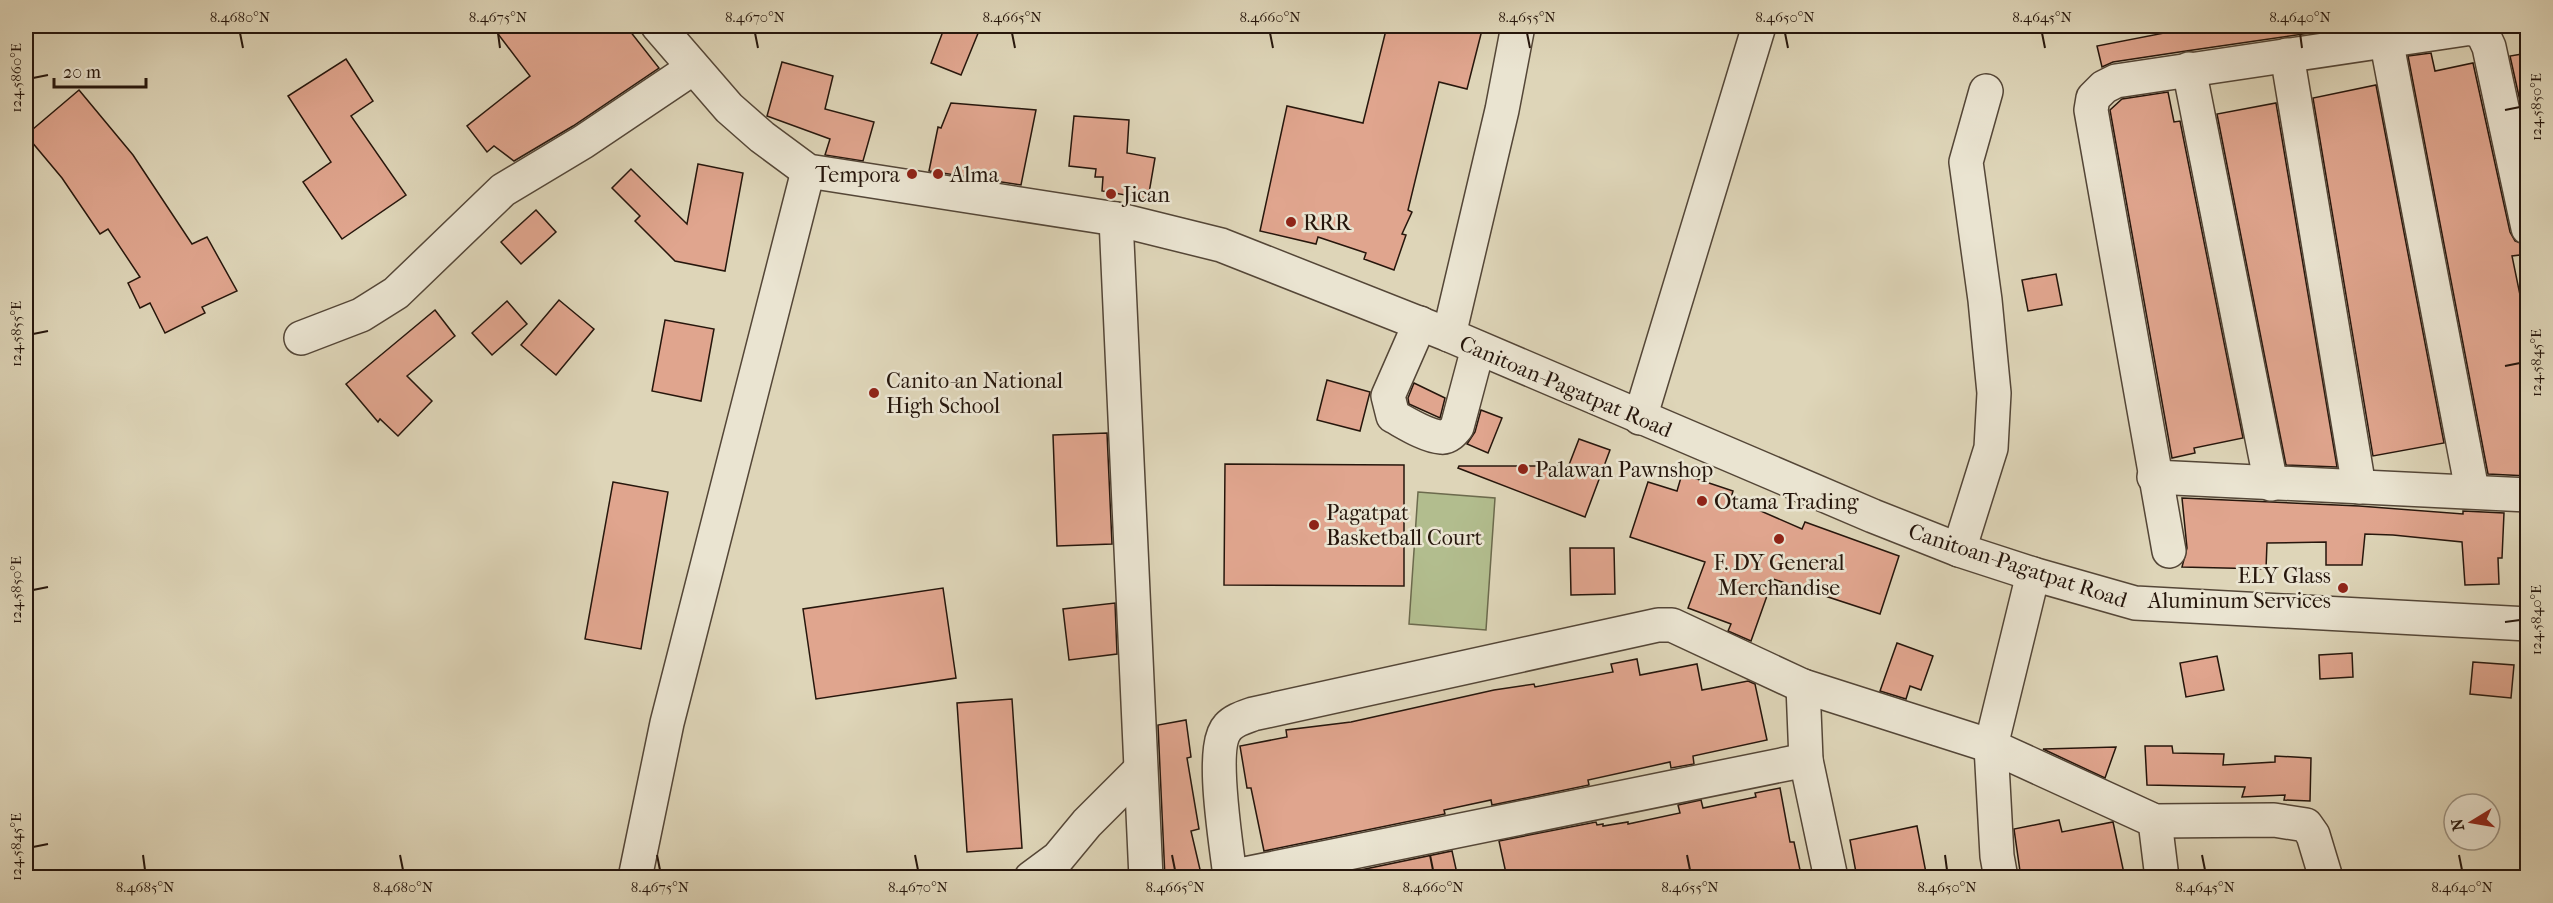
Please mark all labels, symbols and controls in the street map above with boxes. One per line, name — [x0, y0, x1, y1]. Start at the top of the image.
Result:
text: 8.4680°N — [210, 8, 271, 26]
text: 8.4675°N — [469, 8, 528, 26]
text: 8.4670°N — [725, 8, 786, 26]
text: 8.4665°N — [982, 8, 1042, 26]
text: 8.4660°N — [1239, 8, 1301, 26]
text: 8.4655°N — [1498, 8, 1556, 26]
text: 8.4650°N — [1755, 8, 1815, 26]
text: 8.4645°N — [2012, 8, 2072, 26]
text: 8.4640°N — [2269, 8, 2331, 26]
text: 124.5860°E — [7, 43, 25, 113]
scale bar — [54, 51, 146, 89]
text: 20 m — [63, 62, 101, 83]
text: 124.5850°E — [2527, 73, 2545, 141]
place label: Tempora — [815, 162, 901, 188]
place label: Alma — [949, 162, 1000, 188]
marker: Tempora — [905, 167, 919, 181]
marker: Alma — [931, 167, 945, 181]
place label: Jican — [1121, 182, 1170, 208]
marker: Jican — [1104, 187, 1118, 201]
place label: RRR — [1303, 210, 1352, 236]
marker: RRR — [1284, 215, 1298, 229]
text: 124.5855°E — [7, 301, 25, 367]
text: 124.5845°E — [2527, 329, 2545, 397]
street label: Canitoan-Pagatpat Road — [1455, 330, 1677, 444]
place label: Canito-an National High School — [886, 368, 1063, 419]
marker: Canito-an National High School — [867, 386, 881, 400]
place label: Palawan Pawnshop — [1535, 457, 1713, 483]
marker: Palawan Pawnshop — [1516, 462, 1530, 476]
place label: Otama Trading — [1714, 489, 1859, 515]
marker: Otama Trading — [1695, 494, 1709, 508]
place label: Pagatpat Basketball Court — [1326, 500, 1483, 551]
marker: Pagatpat Basketball Court — [1307, 518, 1321, 532]
street label: Canitoan-Pagatpat Road — [1905, 518, 2131, 614]
marker: F. DY General Merchandise — [1772, 532, 1786, 546]
place label: F. DY General Merchandise — [1713, 550, 1845, 601]
text: 124.5850°E — [7, 556, 25, 624]
place label: ELY Glass Aluminum Services — [2147, 563, 2331, 614]
marker: ELY Glass Aluminum Services — [2336, 581, 2350, 595]
text: 124.5840°E — [2527, 585, 2545, 655]
north arrow — [2442, 792, 2502, 852]
text: 124.5845°E — [7, 813, 25, 881]
text: N — [2447, 816, 2468, 833]
text: 8.4685°N — [116, 878, 175, 896]
text: 8.4680°N — [373, 878, 434, 896]
text: 8.4675°N — [631, 878, 690, 896]
text: 8.4670°N — [888, 878, 949, 896]
text: 8.4665°N — [1145, 878, 1205, 896]
text: 8.4660°N — [1402, 878, 1464, 896]
text: 8.4655°N — [1661, 878, 1719, 896]
text: 8.4650°N — [1917, 878, 1977, 896]
text: 8.4645°N — [2175, 878, 2235, 896]
text: 8.4640°N — [2431, 878, 2493, 896]

